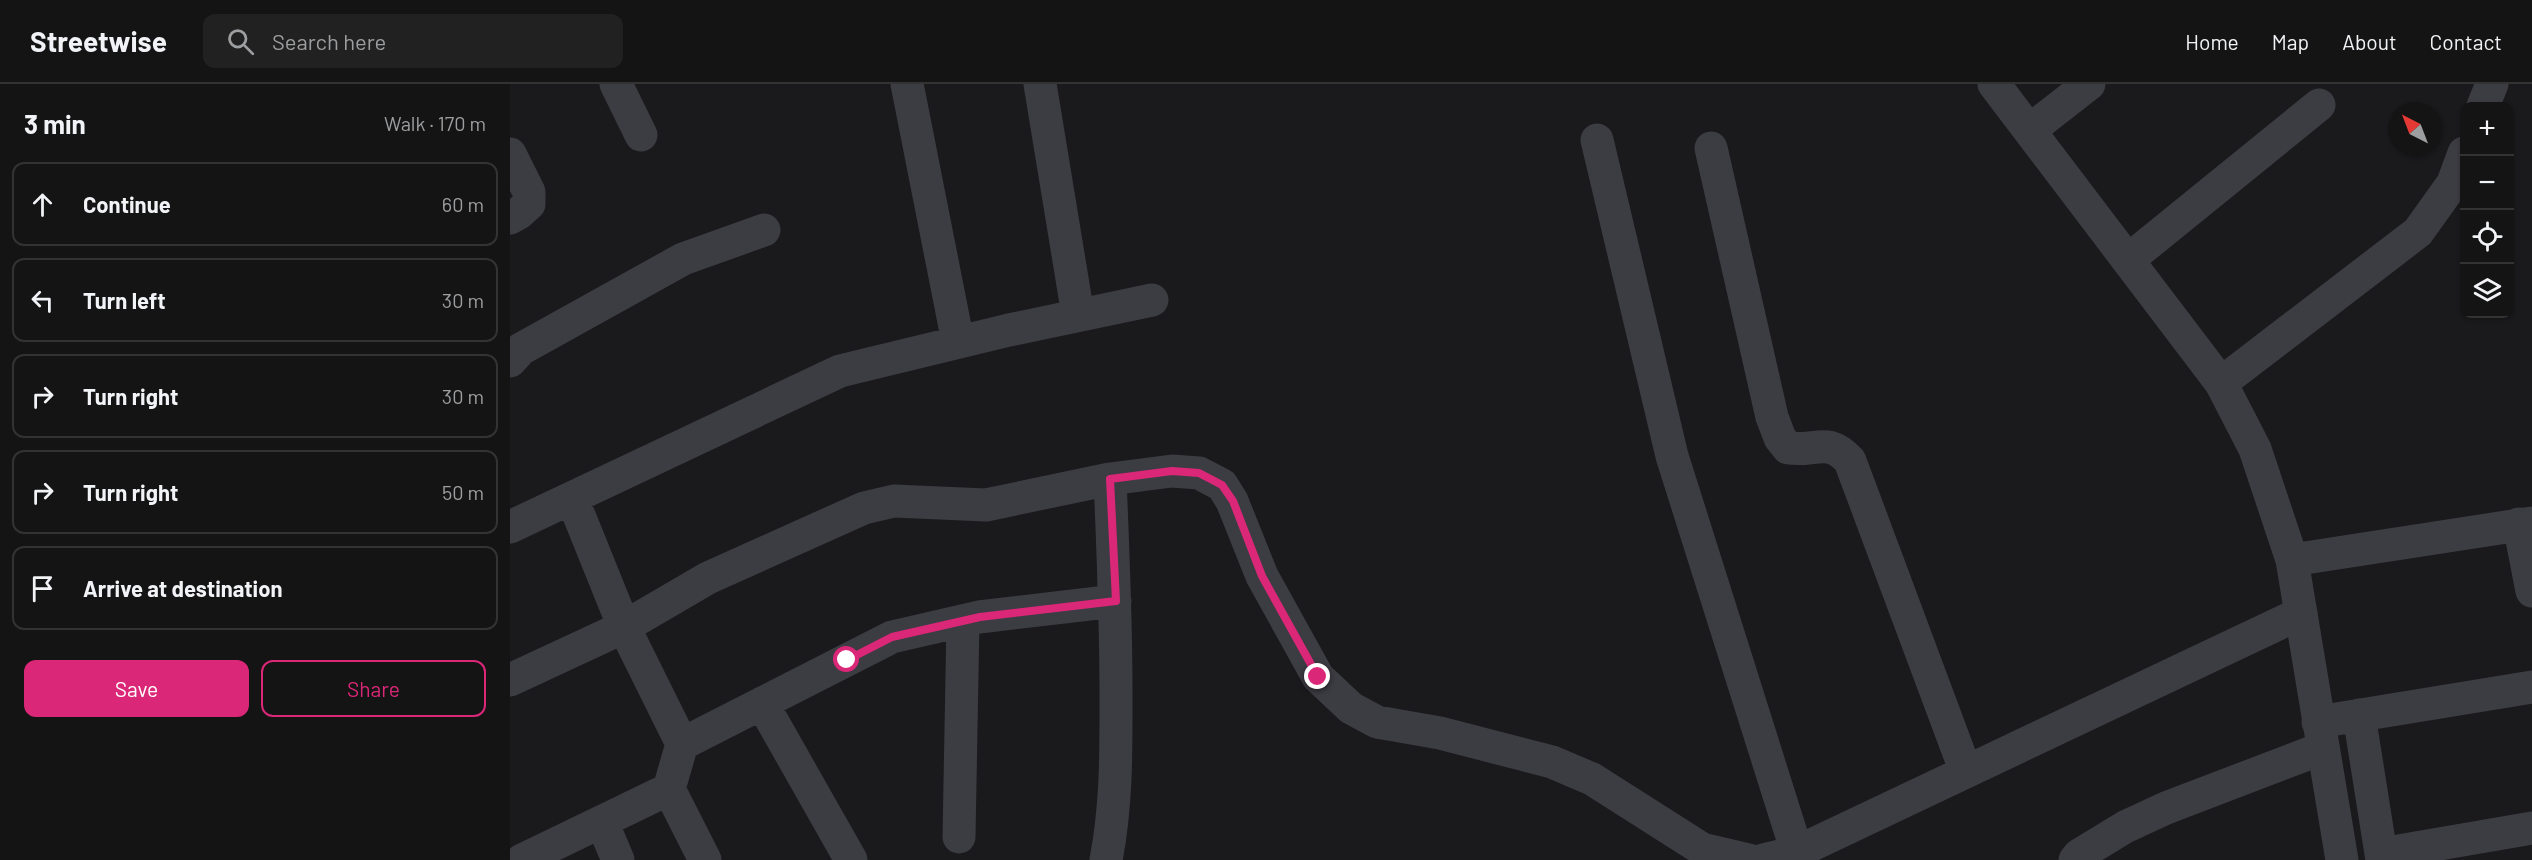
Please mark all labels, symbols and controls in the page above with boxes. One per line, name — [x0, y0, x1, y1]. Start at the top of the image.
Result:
search box — [203, 14, 623, 68]
text: Streetwise — [30, 24, 167, 58]
icon: search — [224, 25, 257, 58]
text: Search here — [272, 28, 386, 54]
text: Home — [2185, 29, 2239, 54]
text: Map — [2272, 29, 2309, 54]
text: About — [2342, 29, 2397, 54]
text: Contact — [2430, 29, 2502, 54]
north arrow — [2388, 102, 2442, 156]
map controls — [2460, 102, 2514, 318]
button: + — [2460, 102, 2514, 156]
text: 3 min — [24, 108, 86, 139]
text: Walk · 170 m — [384, 111, 486, 135]
button: − — [2460, 156, 2514, 210]
icon: ahead — [26, 188, 59, 221]
text: Continue — [83, 191, 171, 217]
text: 60 m — [442, 192, 484, 216]
button: locate — [2460, 210, 2514, 264]
button: layers — [2460, 264, 2514, 318]
icon: left — [26, 284, 59, 317]
text: Turn left — [83, 287, 166, 313]
text: 30 m — [442, 288, 484, 312]
icon: right — [26, 380, 59, 413]
text: Turn right — [83, 383, 178, 409]
text: 30 m — [442, 384, 484, 408]
icon: right — [26, 476, 59, 509]
text: Turn right — [83, 479, 178, 505]
text: 50 m — [442, 480, 484, 504]
icon: arrive — [26, 572, 59, 605]
text: Arrive at destination — [83, 575, 282, 601]
route start — [833, 646, 859, 672]
button: Save — [24, 660, 249, 717]
button: Share — [261, 660, 486, 717]
route end — [1304, 663, 1330, 689]

